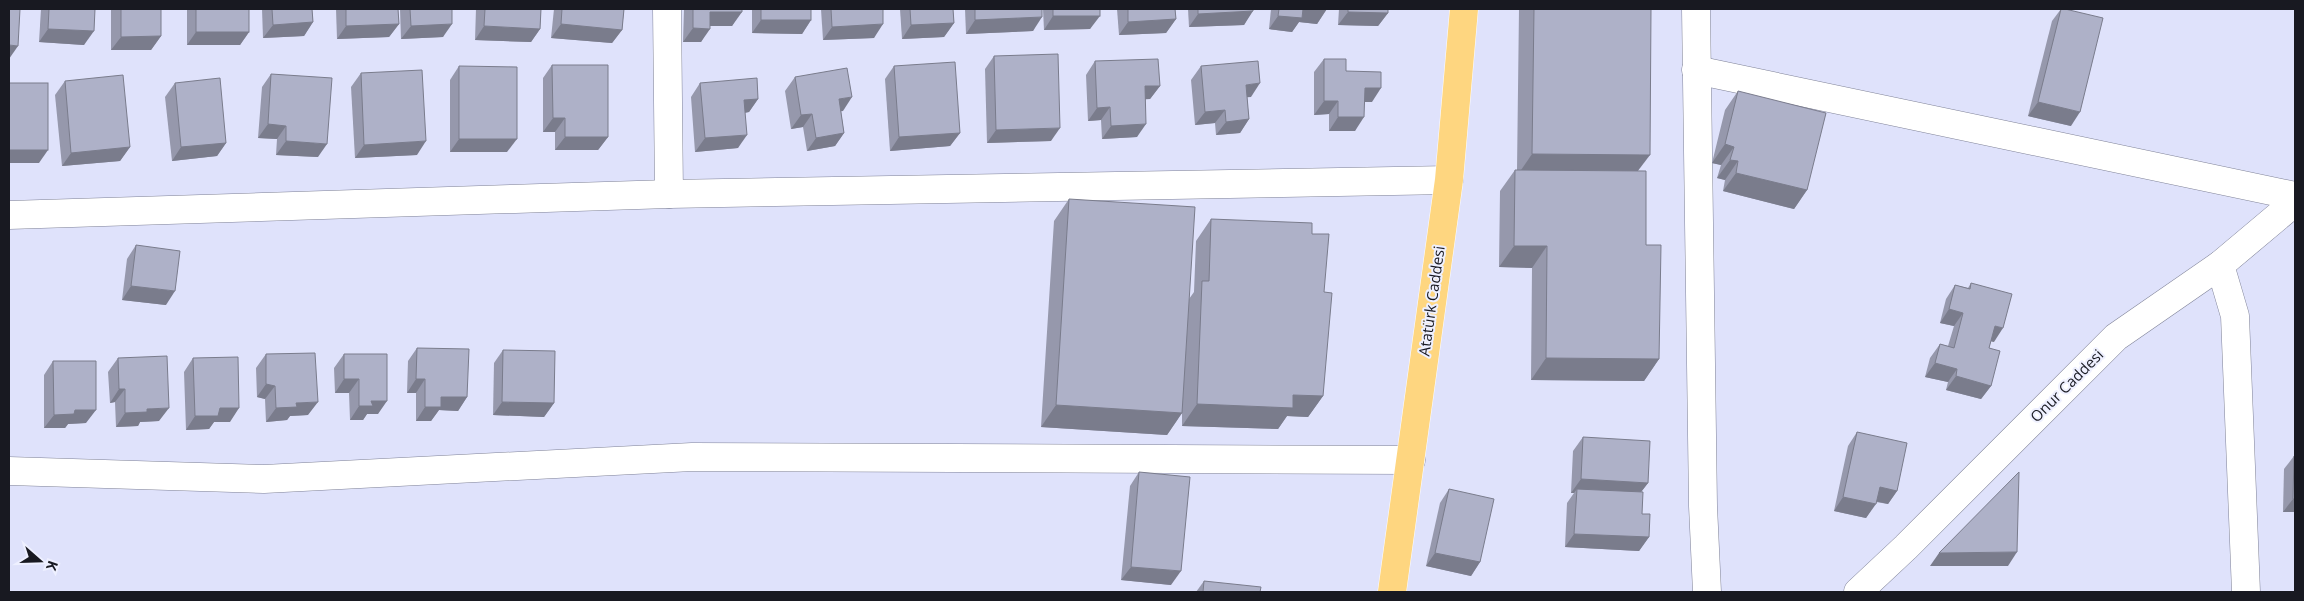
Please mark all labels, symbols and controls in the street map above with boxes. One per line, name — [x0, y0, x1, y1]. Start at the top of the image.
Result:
street label: Atatürk Caddesi — [1413, 244, 1449, 357]
street label: Onur Caddesi — [2025, 344, 2107, 426]
north arrow — [15, 536, 65, 586]
text: K — [42, 558, 63, 574]

